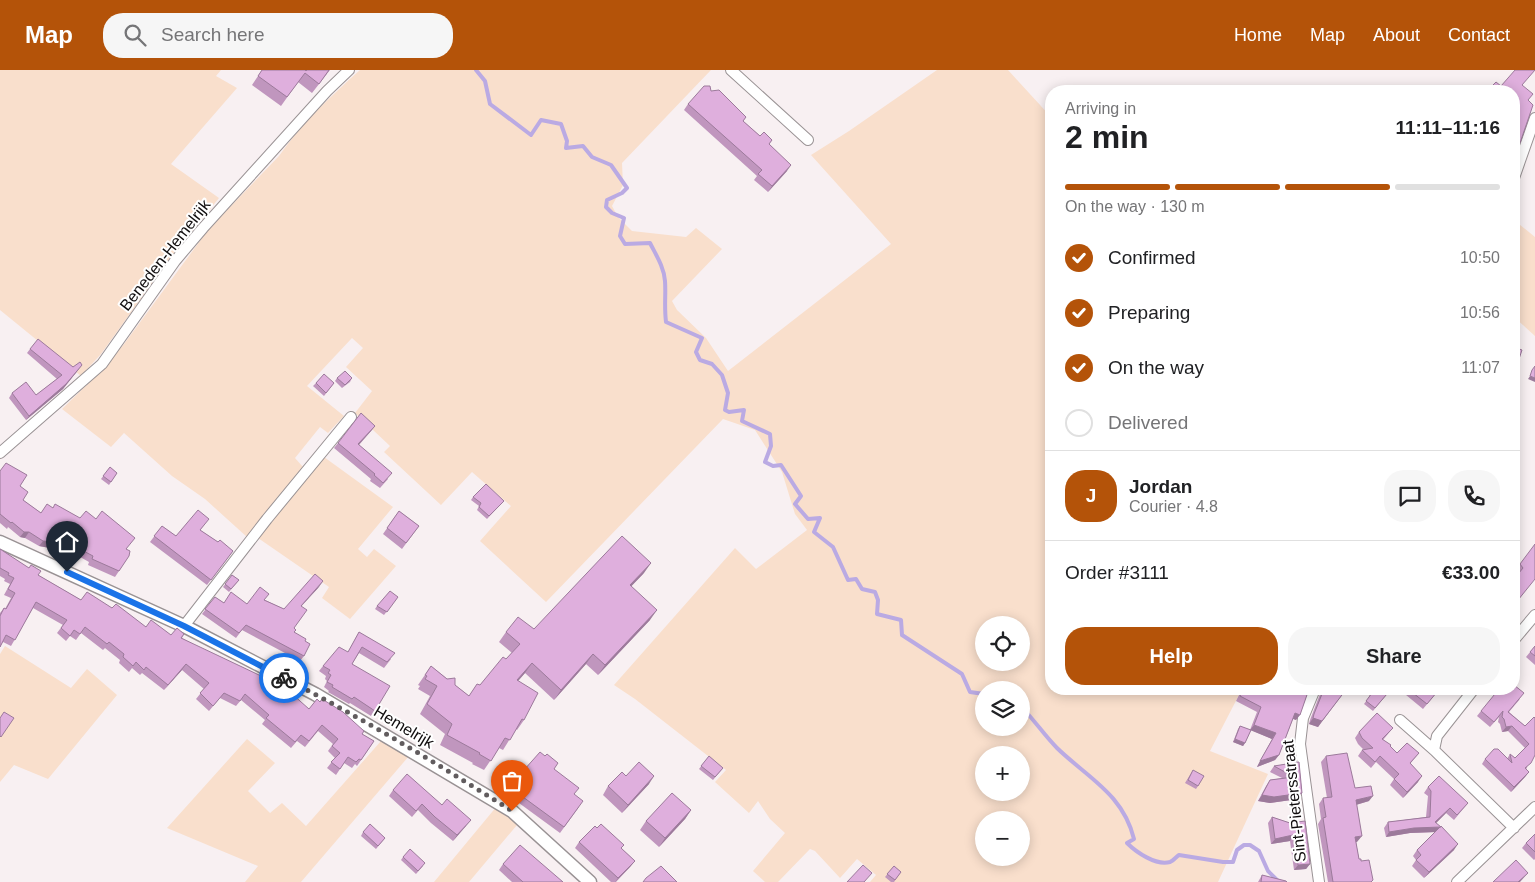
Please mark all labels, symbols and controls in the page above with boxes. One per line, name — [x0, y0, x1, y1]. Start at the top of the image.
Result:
search box — [103, 13, 453, 58]
text: Map — [25, 21, 73, 48]
icon: search — [121, 21, 149, 49]
text: Search here — [161, 24, 265, 45]
text: Home — [1234, 25, 1282, 45]
text: Map — [1310, 25, 1345, 45]
text: About — [1373, 25, 1420, 45]
text: Contact — [1448, 25, 1510, 45]
text: Arriving in — [1065, 100, 1136, 117]
text: 11:11–11:16 — [1395, 117, 1500, 138]
text: 2 min — [1065, 119, 1149, 155]
street label: Beneden-Hemelrijk — [116, 195, 214, 314]
text: On the way · 130 m — [1065, 198, 1205, 215]
icon: check — [1065, 244, 1093, 272]
text: Confirmed — [1108, 247, 1196, 268]
text: 10:50 — [1460, 249, 1500, 266]
icon: check — [1065, 299, 1093, 327]
text: Preparing — [1108, 302, 1190, 323]
text: 10:56 — [1460, 304, 1500, 321]
icon: check — [1065, 354, 1093, 382]
text: On the way — [1108, 357, 1204, 378]
text: 11:07 — [1461, 359, 1500, 376]
text: Delivered — [1108, 412, 1188, 433]
button: chat — [1384, 470, 1436, 522]
button: phone — [1448, 470, 1500, 522]
text: Jordan — [1129, 476, 1192, 497]
text: J — [1086, 485, 1096, 506]
text: Courier · 4.8 — [1129, 498, 1218, 515]
pin — [46, 521, 88, 572]
icon: home — [53, 528, 81, 556]
text: Order #3111 — [1065, 562, 1169, 583]
text: €33.00 — [1442, 562, 1500, 583]
map controls — [975, 616, 1030, 866]
button: locate — [975, 616, 1030, 671]
button: Help — [1065, 627, 1278, 685]
button: Share — [1288, 627, 1500, 685]
courier — [259, 653, 309, 703]
icon: bike — [270, 664, 298, 692]
button: layers — [975, 681, 1030, 736]
street label: Hemelrijk — [371, 703, 438, 752]
street label: Sint-Pietersstraat — [1279, 739, 1309, 863]
button: + — [975, 746, 1030, 801]
pin — [491, 760, 533, 811]
icon: bag — [498, 767, 526, 795]
button: − — [975, 811, 1030, 866]

